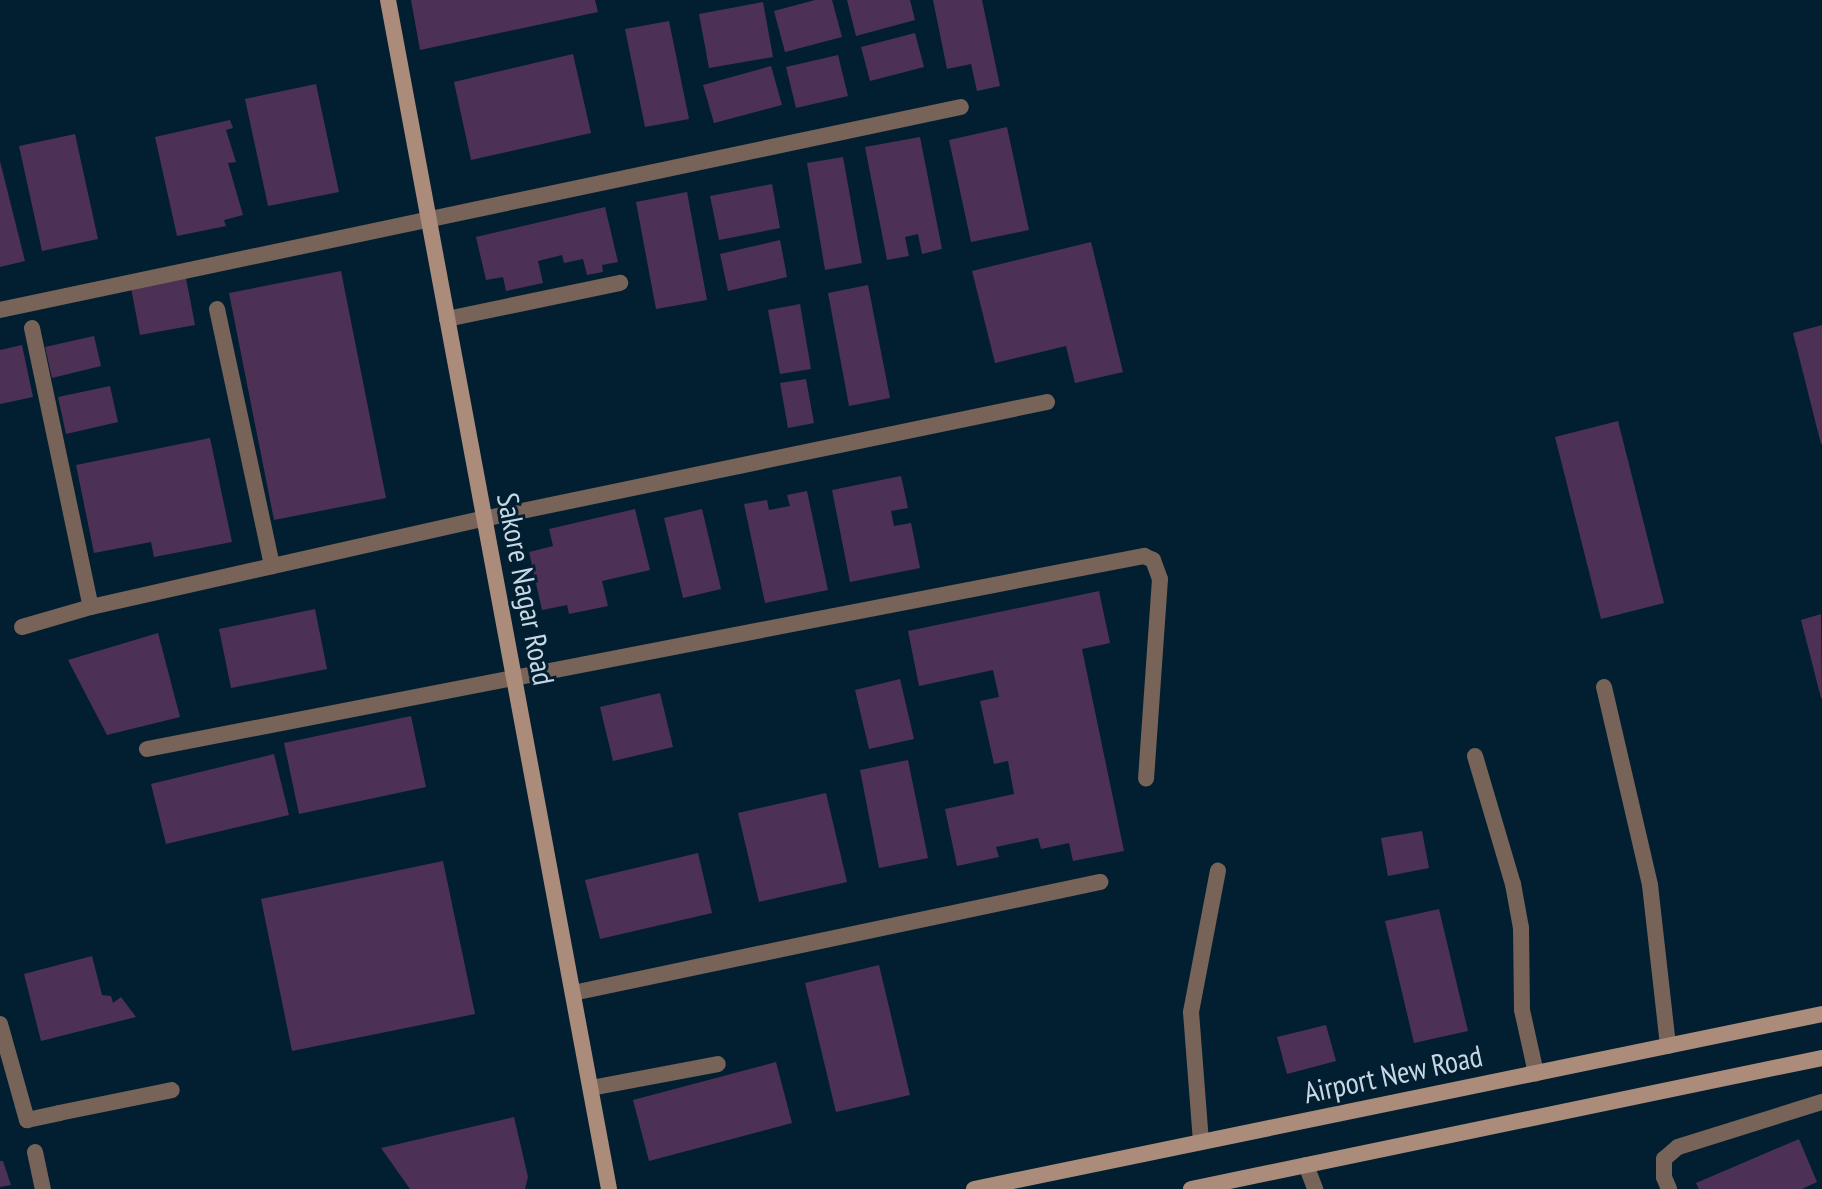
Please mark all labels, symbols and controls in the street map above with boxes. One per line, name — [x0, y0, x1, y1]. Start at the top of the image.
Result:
street label: Sakore Nagar Road — [490, 490, 562, 688]
street label: Airport New Road — [1300, 1037, 1486, 1111]

